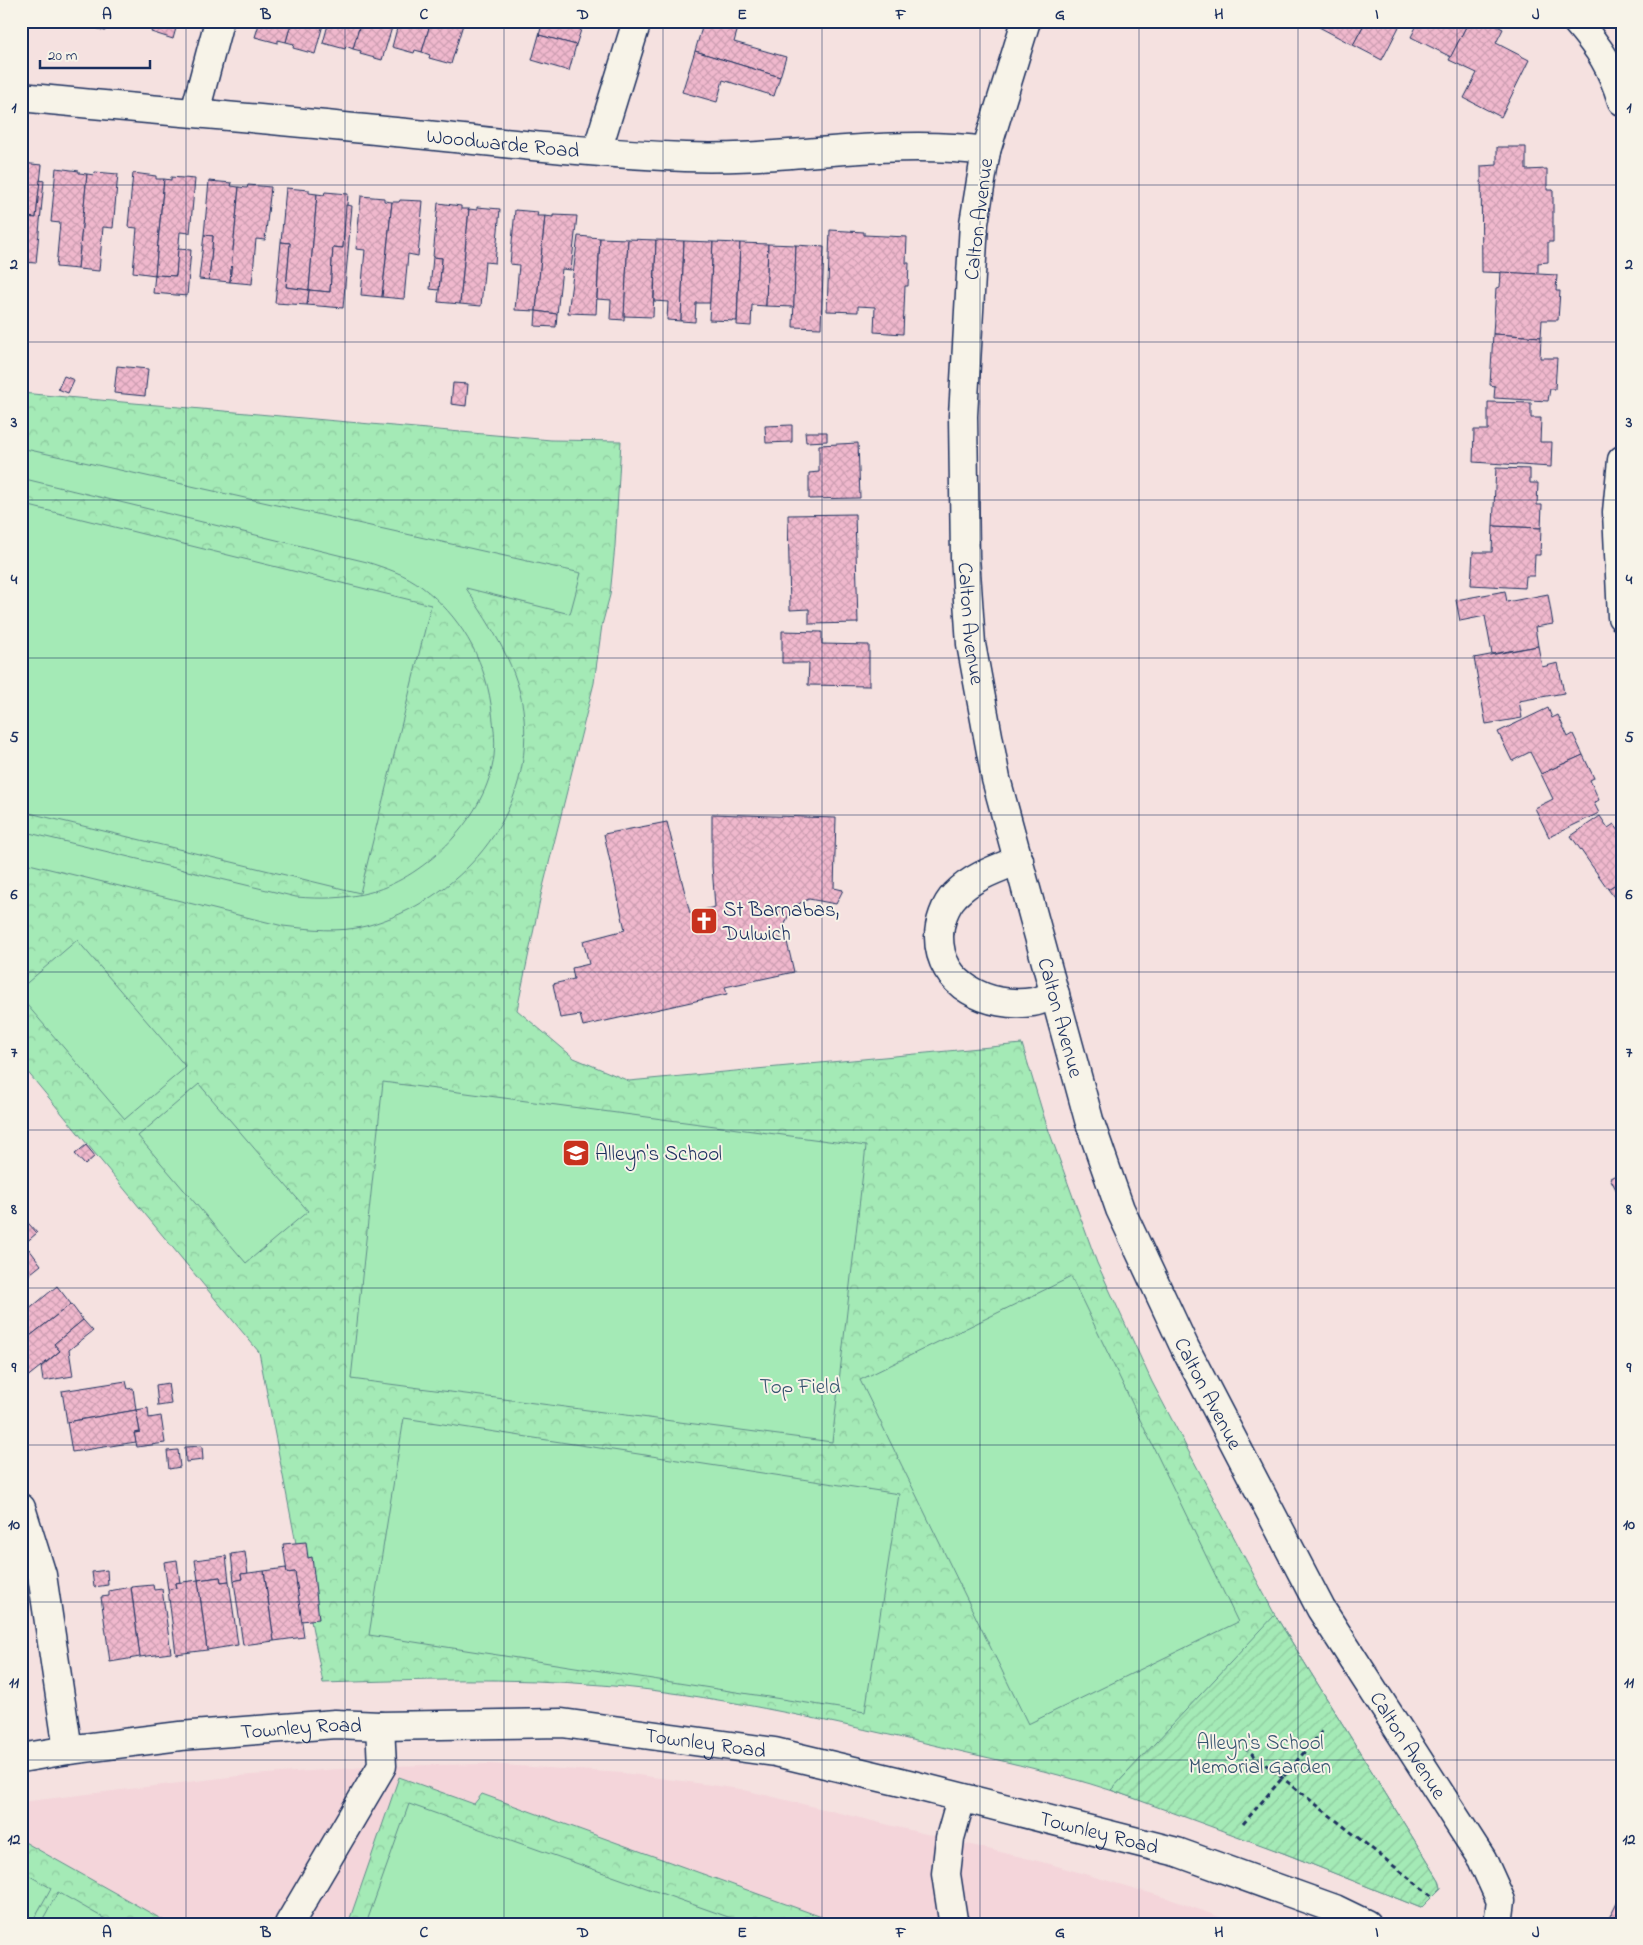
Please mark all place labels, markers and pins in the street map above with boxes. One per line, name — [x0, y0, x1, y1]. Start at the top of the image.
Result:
place label: St Barnabas, Dulwich — [722, 896, 839, 950]
church icon: St Barnabas, Dulwich — [689, 906, 719, 936]
school or university icon: Alleyn's School — [561, 1138, 591, 1168]
place label: Alleyn's School — [595, 1140, 722, 1172]

